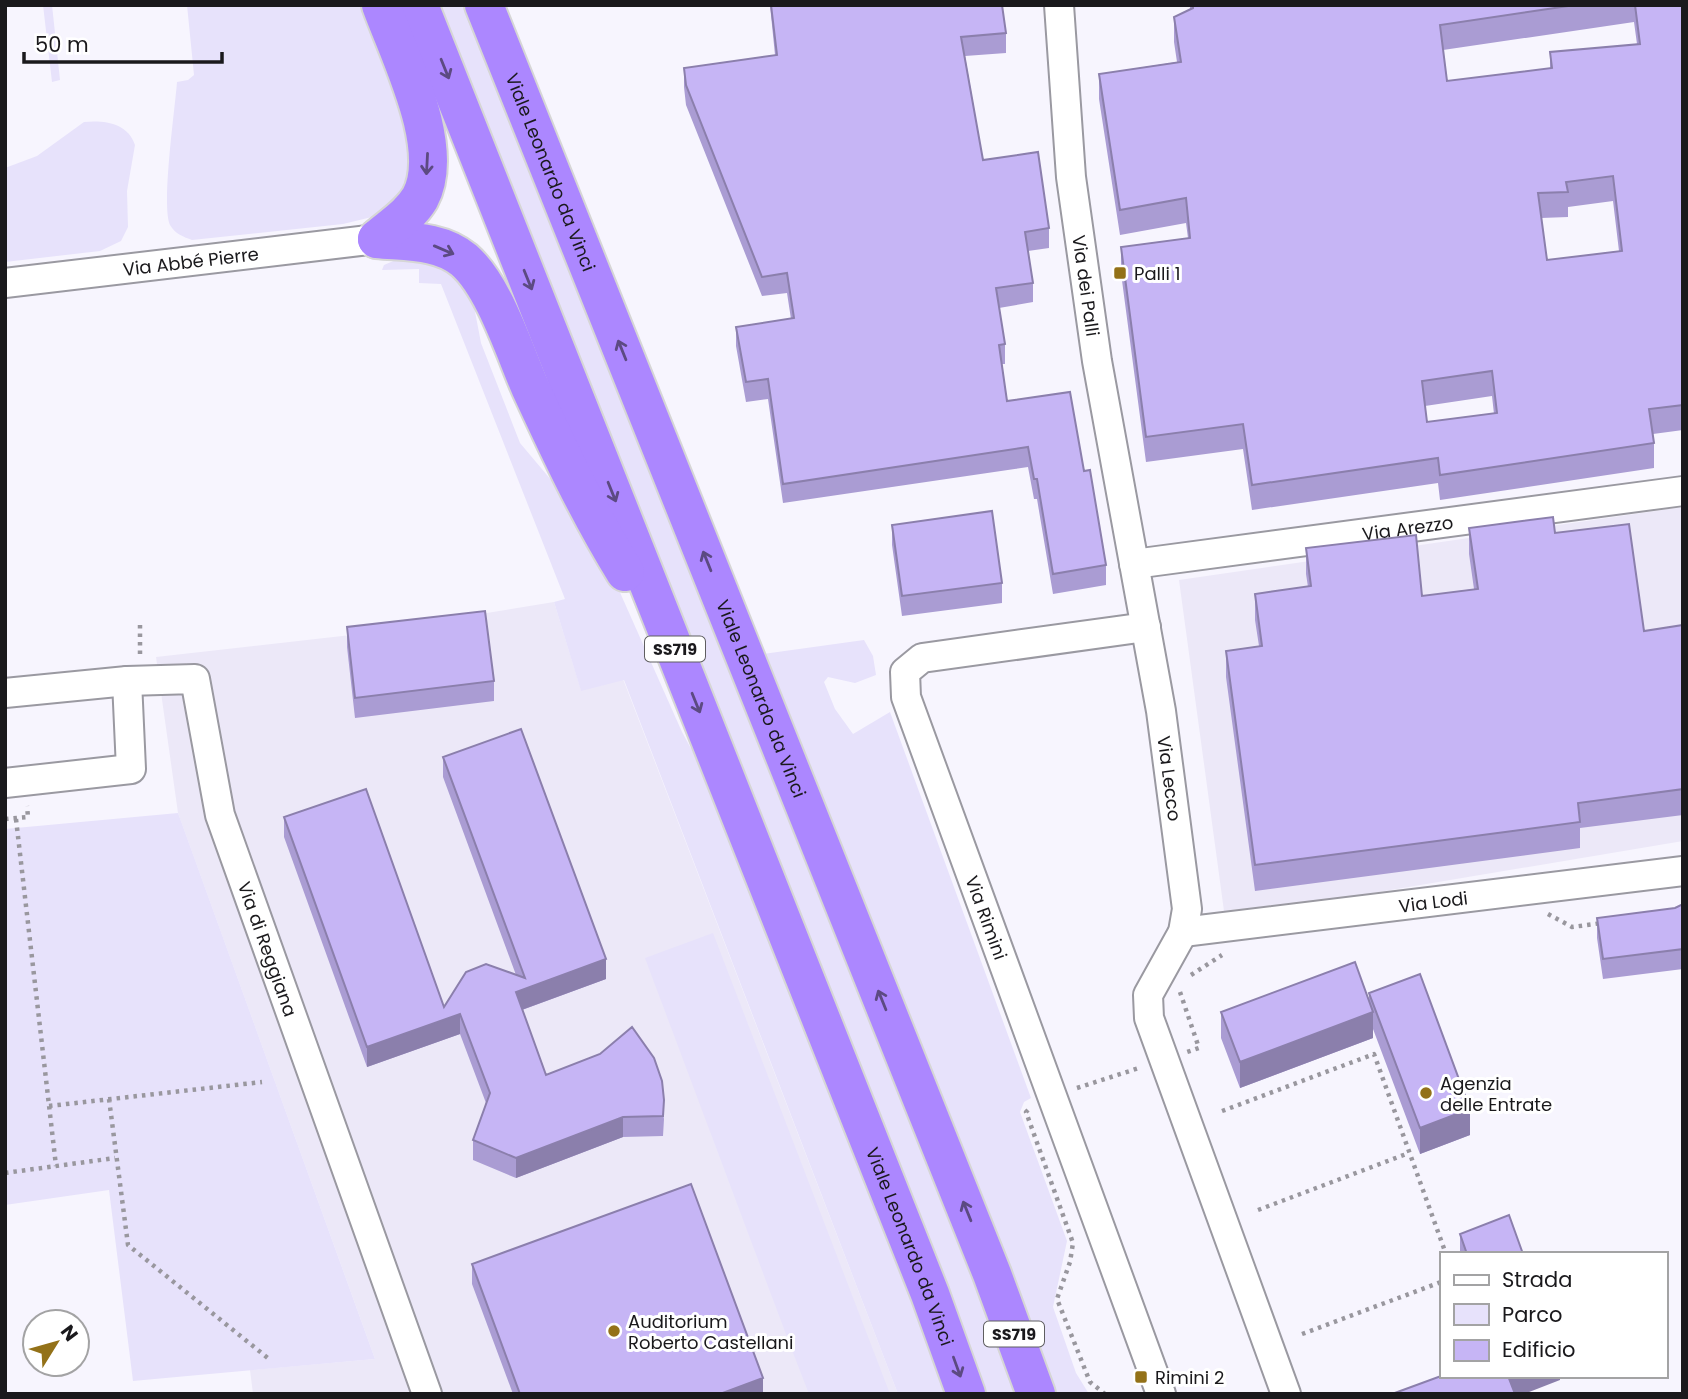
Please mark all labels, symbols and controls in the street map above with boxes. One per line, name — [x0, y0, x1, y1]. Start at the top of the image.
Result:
scale bar — [24, 21, 222, 65]
text: 50 m — [35, 30, 89, 59]
one-way arrow — [439, 57, 452, 79]
street label: Viale Leonardo da Vinci — [500, 69, 602, 275]
one-way arrow — [421, 152, 434, 175]
street label: Via dei Palli — [1067, 233, 1106, 338]
street label: Via Abbé Pierre — [121, 241, 260, 281]
one-way arrow — [433, 244, 454, 257]
place label: Palli 1 — [1134, 261, 1180, 286]
marker: Palli 1 — [1112, 265, 1128, 281]
one-way arrow — [523, 269, 536, 291]
one-way arrow — [615, 340, 628, 361]
one-way arrow — [607, 480, 620, 502]
street label: Via Arezzo — [1361, 509, 1455, 546]
one-way arrow — [699, 551, 712, 573]
street label: Viale Leonardo da Vinci — [711, 596, 812, 801]
road number: SS719 — [645, 636, 705, 662]
one-way arrow — [691, 692, 704, 713]
street label: Via Lecco — [1152, 734, 1188, 823]
street label: Via Rimini — [960, 872, 1014, 963]
street label: Via di Reggiana — [232, 878, 303, 1020]
street label: Via Lodi — [1397, 885, 1469, 918]
one-way arrow — [875, 990, 888, 1011]
place label: Agenzia delle Entrate — [1440, 1071, 1552, 1117]
marker: Agenzia delle Entrate — [1418, 1085, 1434, 1101]
street label: Viale Leonardo da Vinci — [860, 1143, 960, 1349]
one-way arrow — [959, 1201, 972, 1222]
legend — [1440, 1252, 1667, 1378]
text: Strada — [1502, 1265, 1572, 1294]
text: Parco — [1502, 1300, 1562, 1329]
north arrow — [21, 1308, 91, 1378]
place label: Auditorium Roberto Castellani — [628, 1309, 794, 1355]
text: N — [54, 1319, 84, 1347]
road number: SS719 — [984, 1322, 1044, 1346]
marker: Auditorium Roberto Castellani — [606, 1323, 622, 1339]
text: Edificio — [1502, 1335, 1576, 1364]
one-way arrow — [951, 1355, 964, 1377]
place label: Rimini 2 — [1155, 1365, 1224, 1390]
marker: Rimini 2 — [1133, 1369, 1149, 1385]

